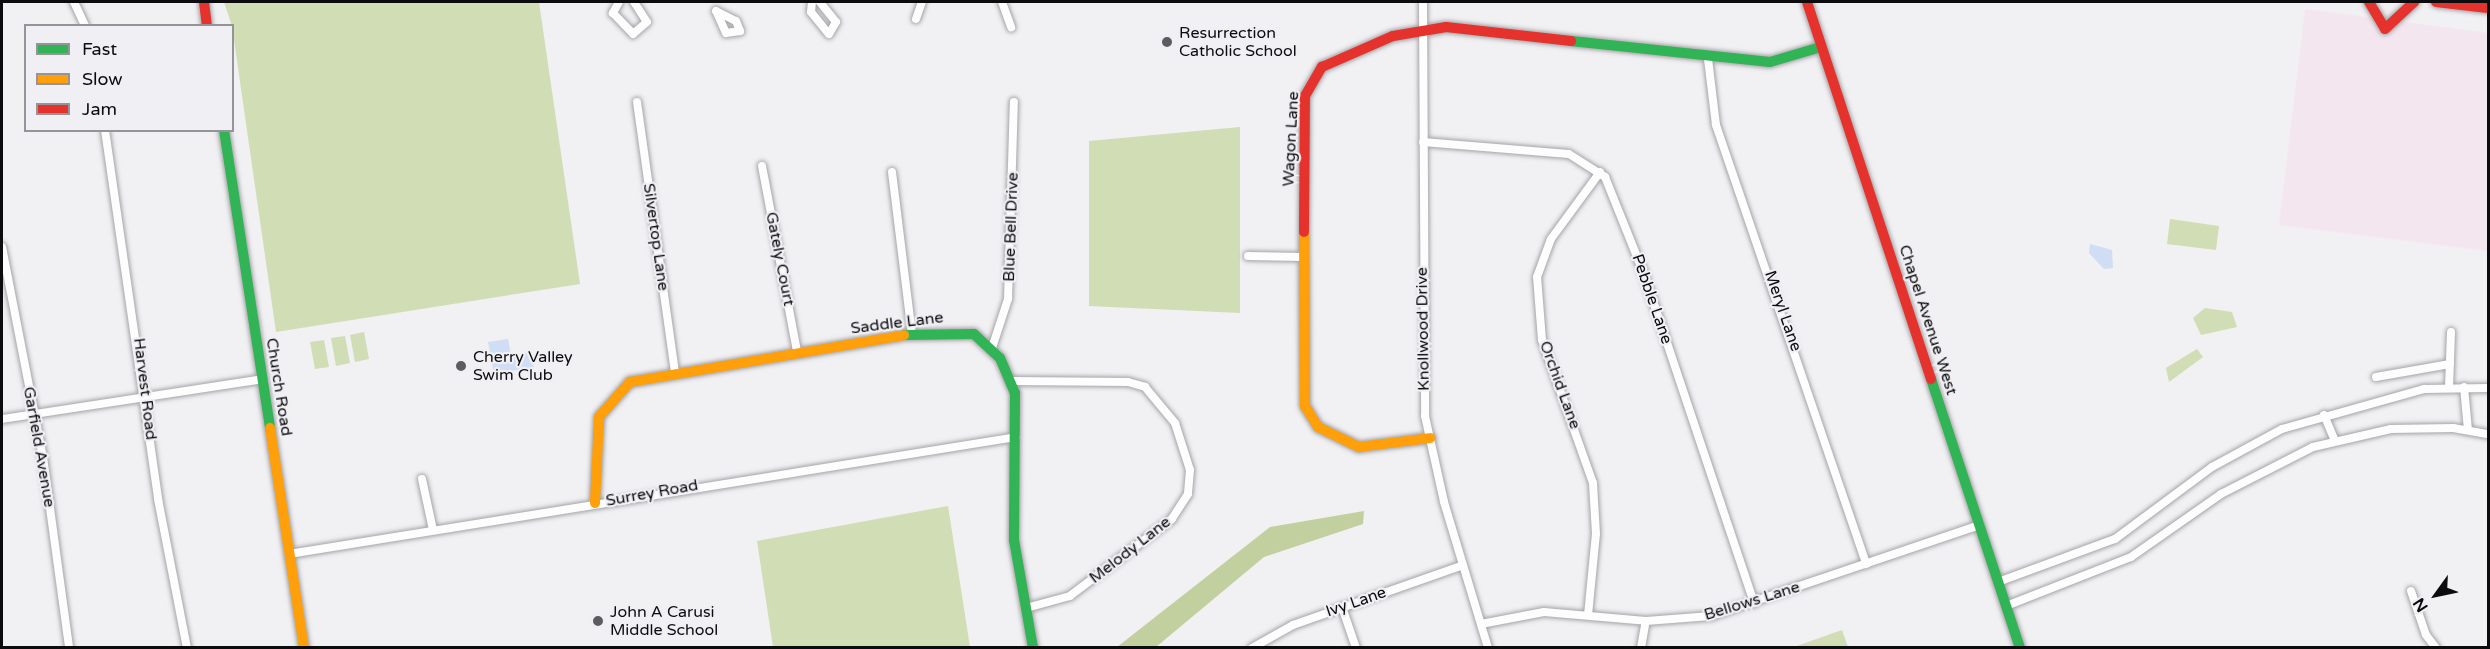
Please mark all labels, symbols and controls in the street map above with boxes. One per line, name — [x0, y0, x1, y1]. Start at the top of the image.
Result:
place label: Resurrection Catholic School — [1179, 23, 1297, 61]
legend — [24, 24, 234, 132]
marker: Resurrection Catholic School — [1160, 35, 1174, 49]
text: Fast — [82, 38, 117, 60]
text: Slow — [82, 68, 123, 90]
street label: Wagon Lane — [1279, 91, 1303, 187]
text: Jam — [82, 98, 117, 120]
street label: Blue Bell Drive — [999, 172, 1023, 282]
street label: Silvertop Lane — [639, 182, 673, 292]
street label: Gately Court — [761, 210, 799, 308]
street label: Chapel Avenue West — [1895, 242, 1961, 398]
street label: Pebble Lane — [1628, 251, 1676, 347]
street label: Knollwood Drive — [1412, 267, 1434, 391]
street label: Meryl Lane — [1760, 268, 1806, 354]
street label: Saddle Lane — [850, 308, 944, 338]
street label: Harvest Road — [129, 337, 161, 441]
street label: Church Road — [262, 337, 296, 437]
street label: Orchid Lane — [1535, 338, 1585, 432]
place label: Cherry Valley Swim Club — [473, 347, 573, 385]
marker: Cherry Valley Swim Club — [454, 359, 468, 373]
street label: Garfield Avenue — [19, 385, 59, 509]
street label: Surrey Road — [604, 475, 700, 511]
street label: Melody Lane — [1086, 512, 1174, 588]
north arrow — [2406, 565, 2466, 625]
street label: Bellows Lane — [1702, 577, 1802, 625]
street label: Ivy Lane — [1323, 583, 1389, 621]
text: N — [2409, 594, 2433, 616]
place label: John A Carusi Middle School — [610, 602, 718, 640]
marker: John A Carusi Middle School — [591, 614, 605, 628]

